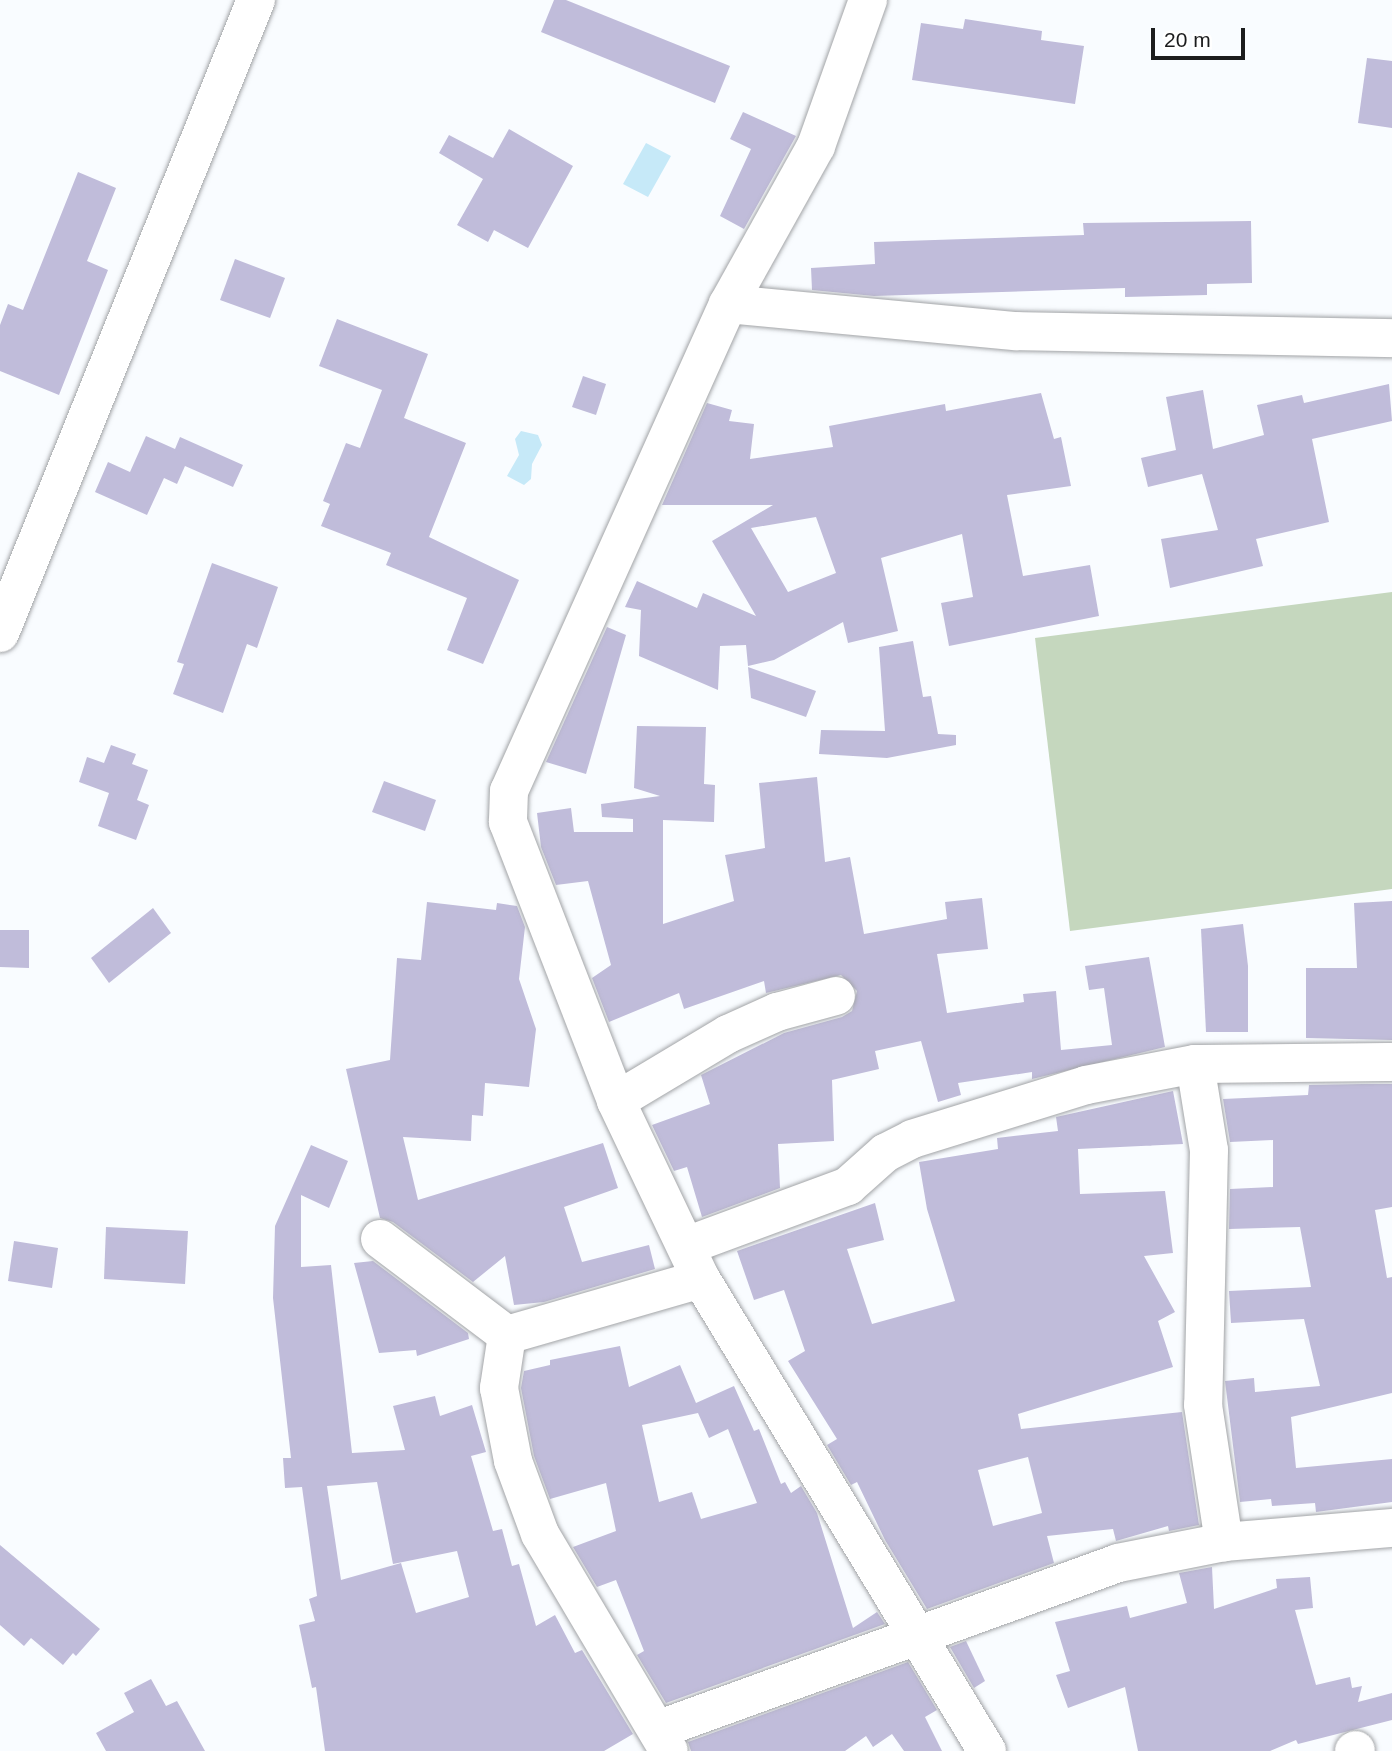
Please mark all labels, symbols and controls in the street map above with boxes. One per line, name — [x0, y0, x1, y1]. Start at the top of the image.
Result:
scale bar — [1154, 14, 1248, 58]
text: 20 m — [1164, 28, 1211, 51]

